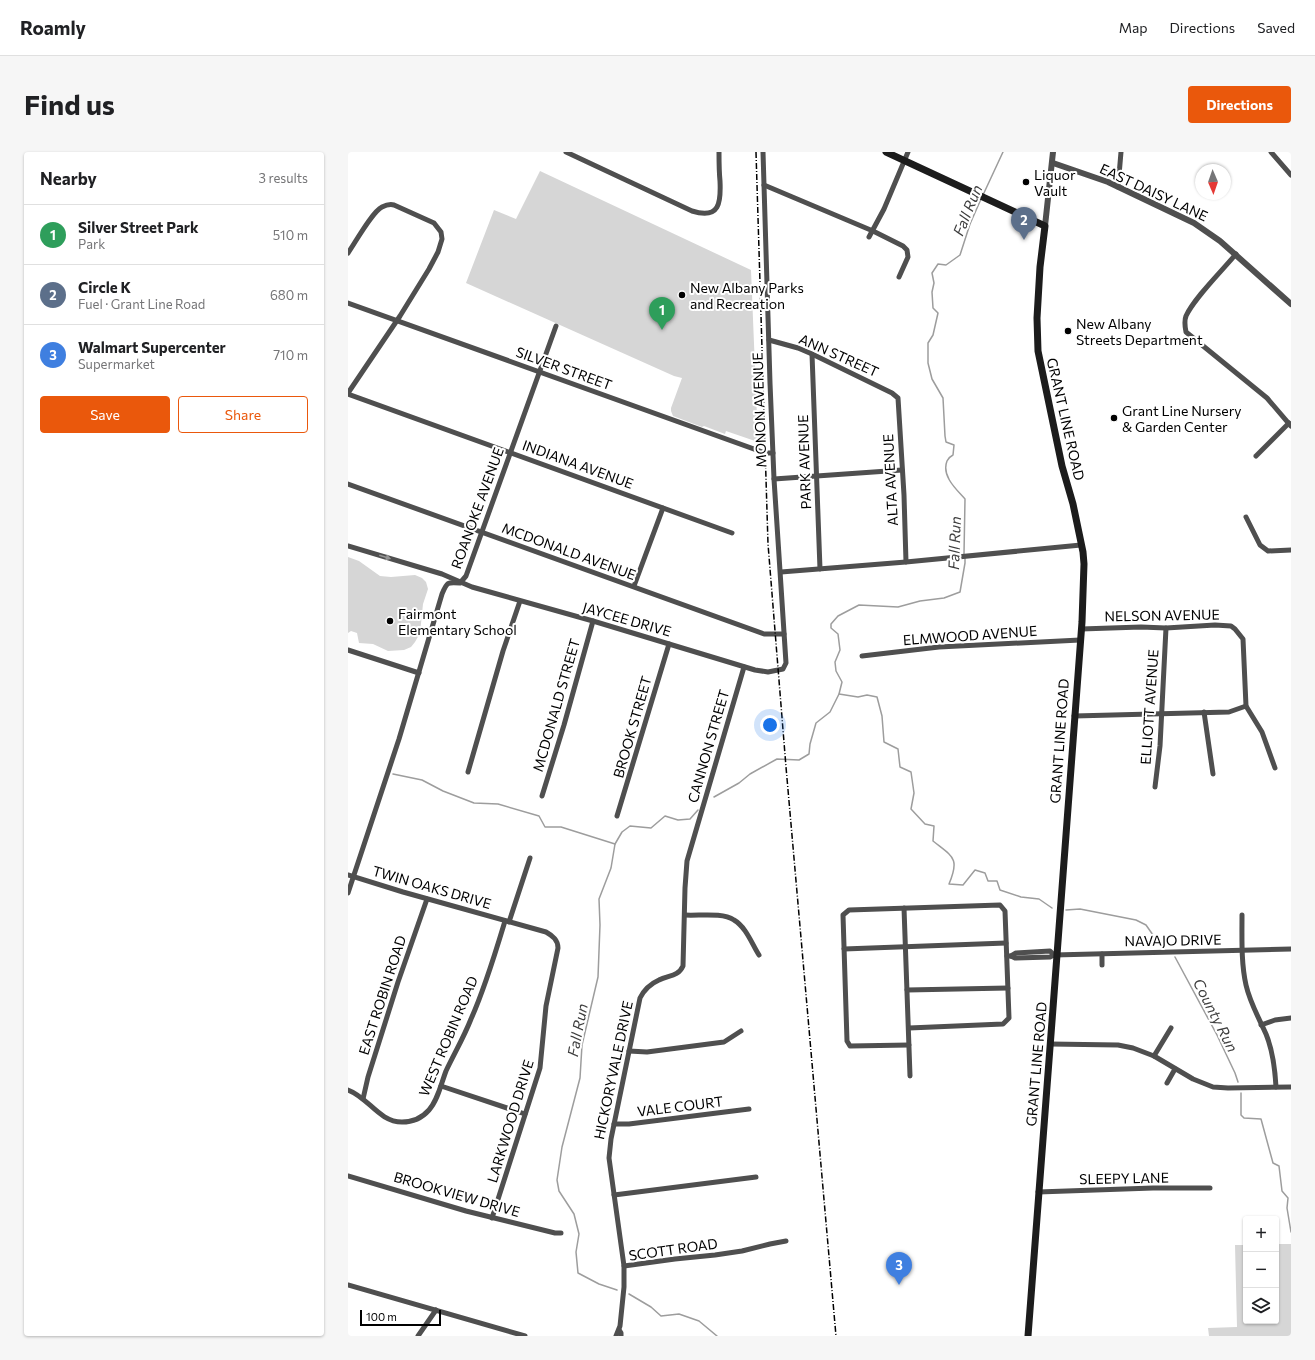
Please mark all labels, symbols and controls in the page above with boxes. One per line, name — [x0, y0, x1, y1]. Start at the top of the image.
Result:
text: Roamly — [20, 16, 86, 39]
text: Map — [1119, 19, 1148, 36]
text: Directions — [1170, 19, 1235, 36]
text: Saved — [1257, 19, 1295, 36]
button: Directions — [1188, 86, 1291, 123]
text: Find us — [24, 87, 115, 121]
street label: EAST DAISY LANE — [1097, 159, 1211, 225]
north arrow — [1195, 164, 1231, 200]
place label: Liquor Vault — [1034, 166, 1076, 199]
text: Nearby — [40, 168, 97, 189]
text: 3 results — [259, 170, 308, 186]
marker: Liquor Vault — [1021, 177, 1031, 187]
water label: Fall Run — [949, 182, 985, 238]
pin: 2 — [1011, 207, 1037, 240]
text: Silver Street Park — [78, 218, 199, 236]
text: 1 — [50, 227, 56, 243]
text: 510 m — [273, 227, 308, 243]
text: Park — [78, 236, 105, 252]
text: Circle K — [78, 278, 131, 296]
place label: New Albany Parks and Recreation — [690, 279, 804, 312]
text: 2 — [49, 287, 57, 303]
text: 680 m — [270, 287, 308, 303]
marker: New Albany Parks and Recreation — [677, 290, 687, 300]
text: Fuel · Grant Line Road — [78, 296, 205, 312]
pin: 1 — [649, 297, 675, 330]
place label: New Albany Streets Department — [1076, 315, 1203, 348]
marker: New Albany Streets Department — [1063, 326, 1073, 336]
street label: ANN STREET — [797, 330, 882, 380]
text: Walmart Supercenter — [78, 338, 226, 356]
street label: SILVER STREET — [514, 343, 614, 393]
text: 3 — [49, 347, 57, 363]
text: 710 m — [273, 347, 308, 363]
street label: MONON AVENUE — [748, 352, 770, 468]
text: Supermarket — [78, 356, 155, 372]
street label: GRANT LINE ROAD — [1044, 356, 1088, 482]
button: Save — [40, 396, 170, 433]
button: Share — [178, 396, 308, 433]
place label: Grant Line Nursery & Garden Center — [1122, 402, 1242, 435]
marker: Grant Line Nursery & Garden Center — [1109, 413, 1119, 423]
street label: PARK AVENUE — [794, 414, 814, 510]
street label: ALTA AVENUE — [879, 434, 901, 526]
street label: INDIANA AVENUE — [520, 436, 636, 492]
street label: ROANOKE AVENUE — [447, 445, 507, 571]
water label: Fall Run — [944, 516, 964, 570]
street label: MCDONALD AVENUE — [500, 519, 638, 583]
one-way arrow — [380, 554, 392, 560]
street label: JAYCEE DRIVE — [581, 598, 673, 640]
place label: Fairmont Elementary School — [398, 605, 517, 638]
street label: NELSON AVENUE — [1104, 605, 1220, 625]
marker: Fairmont Elementary School — [385, 616, 395, 626]
street label: ELMWOOD AVENUE — [902, 622, 1038, 648]
street label: MCDONALD STREET — [529, 636, 583, 774]
street label: ELLIOTT AVENUE — [1136, 649, 1162, 765]
street label: BROOK STREET — [609, 674, 655, 780]
street label: GRANT LINE ROAD — [1046, 678, 1072, 804]
street label: CANNON STREET — [684, 687, 732, 805]
your location — [760, 715, 780, 735]
street label: TWIN OAKS DRIVE — [371, 862, 493, 912]
street label: NAVAJO DRIVE — [1124, 931, 1222, 949]
street label: EAST ROBIN ROAD — [355, 933, 409, 1057]
street label: WEST ROBIN ROAD — [415, 973, 481, 1099]
water label: County Run — [1190, 975, 1242, 1055]
street label: HICKORYVALE DRIVE — [590, 999, 636, 1141]
street label: GRANT LINE ROAD — [1022, 1001, 1050, 1127]
water label: Fall Run — [563, 1002, 591, 1058]
street label: LARKWOOD DRIVE — [483, 1057, 537, 1185]
street label: VALE COURT — [636, 1092, 724, 1120]
street label: BROOKVIEW DRIVE — [392, 1168, 522, 1220]
street label: SLEEPY LANE — [1079, 1169, 1169, 1187]
map controls — [1243, 1216, 1279, 1324]
button: + — [1243, 1216, 1279, 1252]
street label: SCOTT ROAD — [627, 1234, 719, 1264]
pin: 3 — [886, 1252, 912, 1285]
button: − — [1243, 1252, 1279, 1288]
button: layers — [1243, 1288, 1279, 1324]
scale bar — [360, 1308, 441, 1327]
text: 100 m — [366, 1310, 397, 1323]

